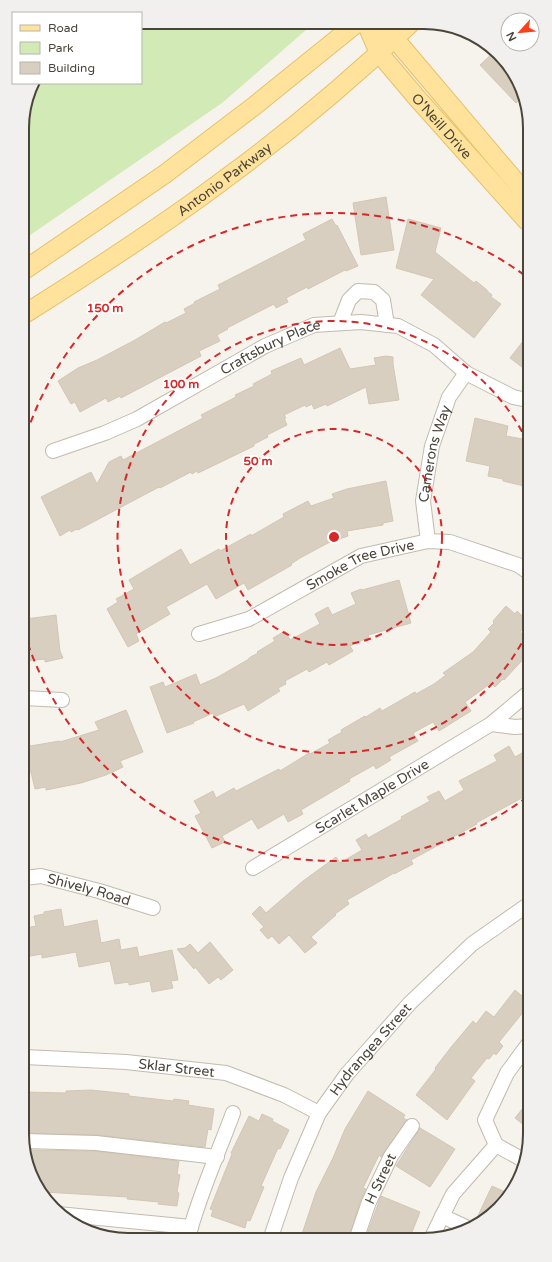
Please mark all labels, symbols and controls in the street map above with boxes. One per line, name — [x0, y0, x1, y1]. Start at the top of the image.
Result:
legend — [12, 12, 142, 84]
north arrow — [500, 12, 540, 52]
text: Road — [48, 21, 78, 35]
text: N — [504, 29, 519, 43]
text: Park — [48, 41, 74, 55]
text: Building — [48, 61, 95, 75]
street label: O'Neill Drive — [408, 90, 475, 163]
street label: Antonio Parkway — [174, 139, 275, 220]
text: 150 m — [87, 301, 123, 315]
street label: Craftsbury Place — [217, 317, 321, 379]
text: 100 m — [163, 377, 199, 391]
street label: Camerons Way — [415, 402, 455, 504]
text: 50 m — [243, 454, 273, 468]
centre of rings — [327, 530, 341, 544]
street label: Smoke Tree Drive — [303, 536, 416, 594]
street label: Scarlet Maple Drive — [312, 756, 432, 837]
street label: Shively Road — [46, 870, 133, 909]
street label: Hydrangea Street — [326, 999, 415, 1099]
street label: Sklar Street — [138, 1055, 216, 1081]
street label: H Street — [361, 1150, 400, 1207]

